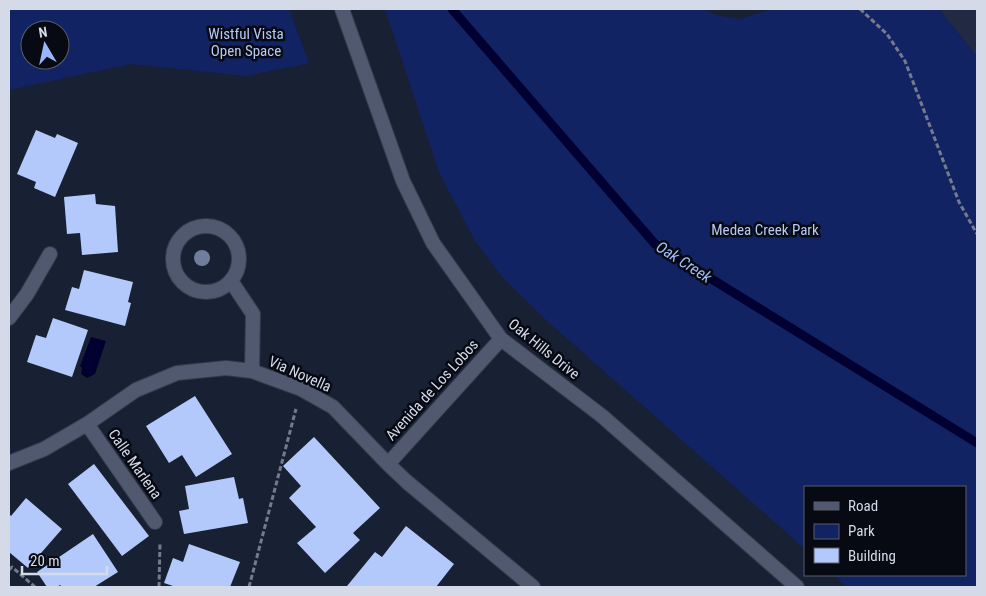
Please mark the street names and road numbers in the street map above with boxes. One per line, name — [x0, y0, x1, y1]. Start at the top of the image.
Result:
street label: Oak Hills Drive — [505, 315, 583, 383]
street label: Avenida de Los Lobos — [382, 336, 482, 444]
street label: Via Novella — [266, 352, 334, 396]
street label: Calle Marlena — [104, 426, 166, 502]

